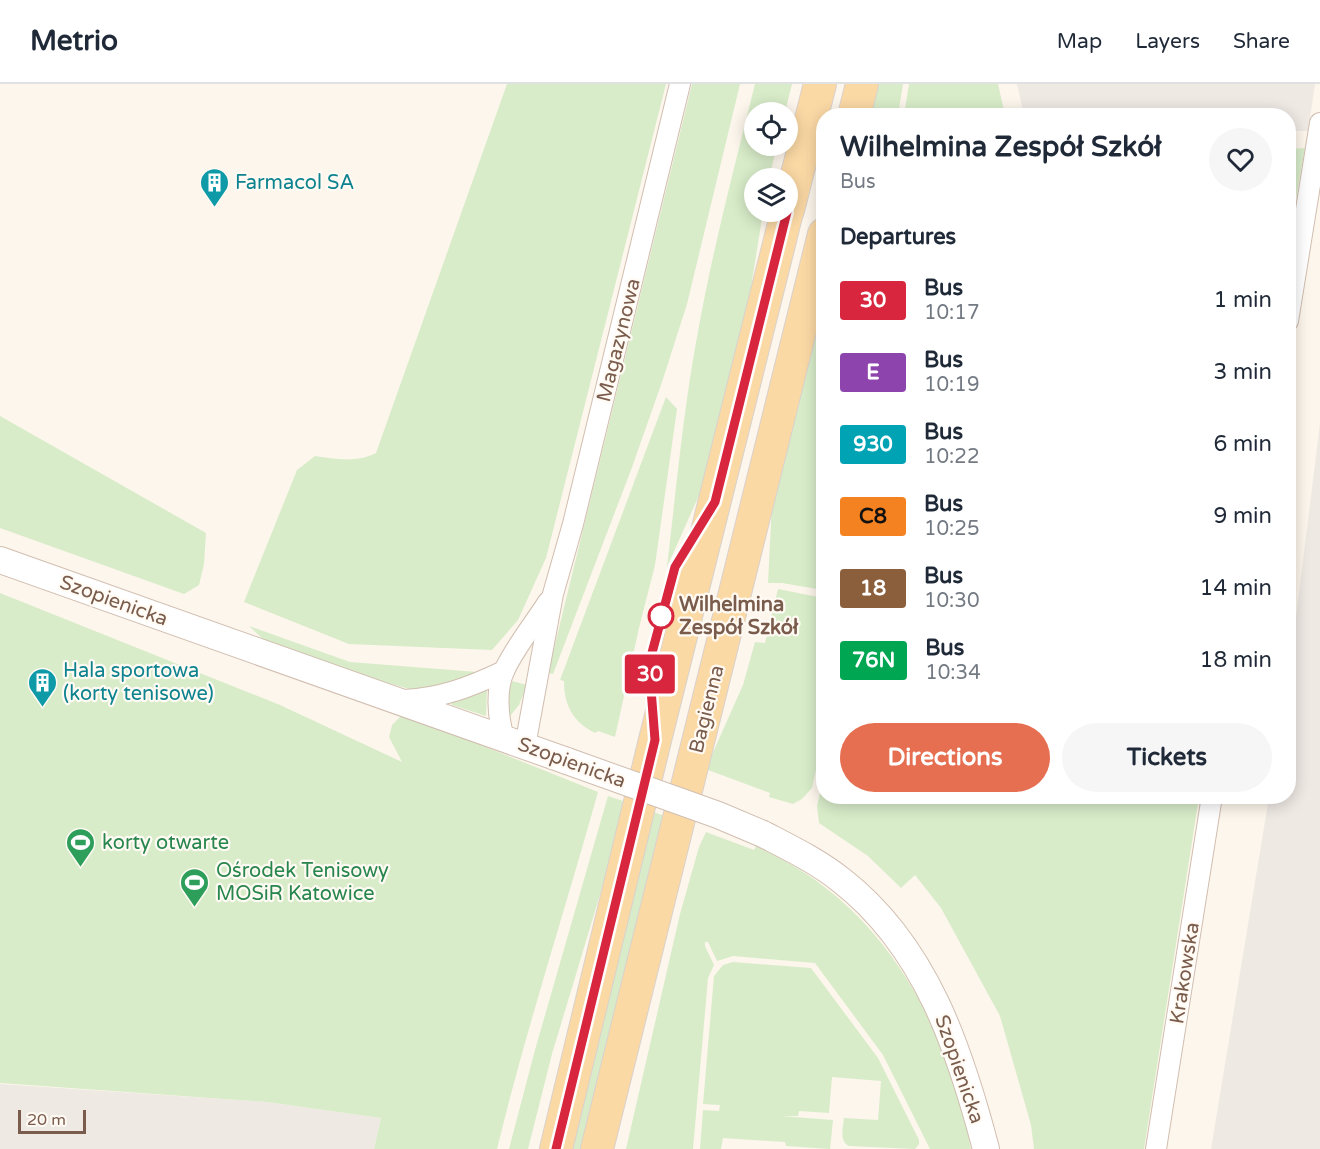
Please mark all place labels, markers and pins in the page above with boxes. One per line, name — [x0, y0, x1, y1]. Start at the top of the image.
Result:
building icon: Farmacol SA — [198, 166, 230, 208]
place label: Farmacol SA — [235, 171, 354, 195]
place label: Wilhelmina Zespół Szkół — [679, 593, 799, 640]
marker: Wilhelmina Zespół Szkół — [648, 603, 674, 629]
place label: Hala sportowa (korty tenisowe) — [63, 659, 214, 706]
building icon: Hala sportowa (korty tenisowe) — [26, 666, 58, 708]
sports icon: korty otwarte — [65, 826, 97, 868]
place label: korty otwarte — [102, 831, 229, 855]
place label: Ośrodek Tenisowy MOSiR Katowice — [216, 859, 389, 906]
sports icon: Ośrodek Tenisowy MOSiR Katowice — [179, 866, 211, 908]

